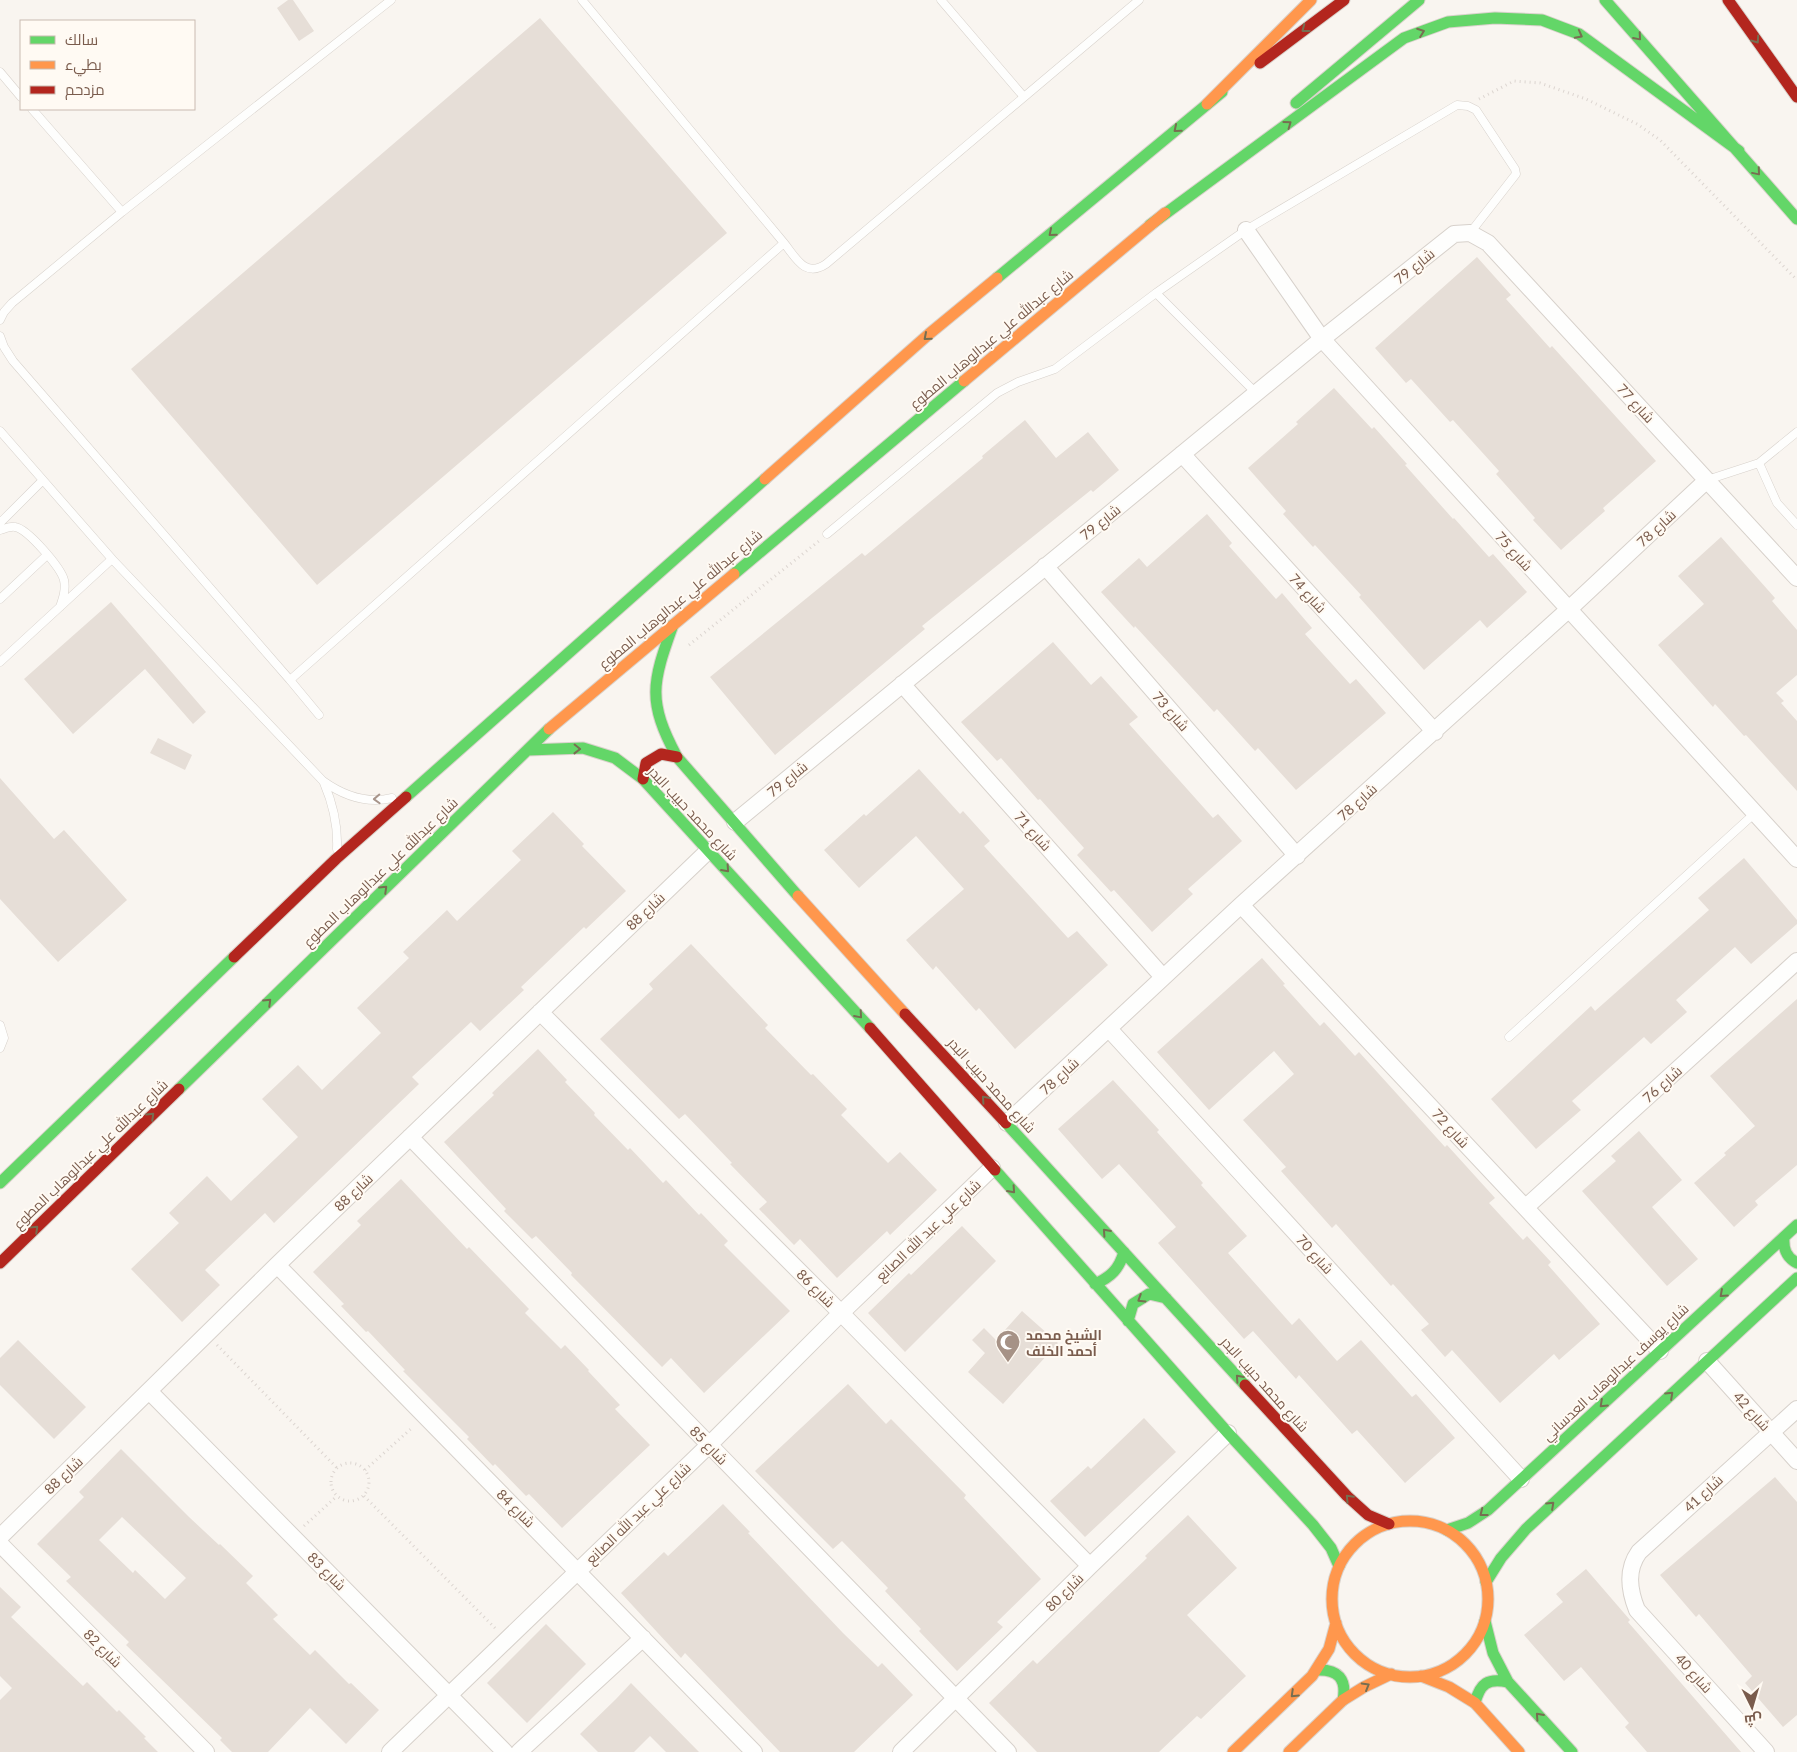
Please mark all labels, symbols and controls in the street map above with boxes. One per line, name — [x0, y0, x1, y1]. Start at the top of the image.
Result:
legend — [20, 20, 195, 110]
one-way arrow — [1302, 24, 1311, 32]
one-way arrow — [1417, 28, 1425, 38]
one-way arrow — [1573, 29, 1582, 39]
text: سالك — [65, 30, 98, 48]
one-way arrow — [1632, 31, 1641, 40]
one-way arrow — [1750, 34, 1759, 44]
text: بطيء — [65, 55, 102, 77]
text: مزدحم — [65, 80, 105, 100]
one-way arrow — [1282, 121, 1291, 129]
one-way arrow — [1173, 123, 1182, 132]
one-way arrow — [1751, 166, 1760, 175]
one-way arrow — [1049, 227, 1058, 235]
street label: شارع 79 — [1390, 245, 1438, 288]
street label: شارع عبدالله علي عبدالوهاب المطوع — [906, 266, 1079, 415]
one-way arrow — [924, 331, 933, 339]
street label: شارع 77 — [1613, 380, 1658, 427]
street label: شارع 79 — [1076, 501, 1124, 544]
street label: شارع 78 — [1633, 506, 1680, 551]
street label: شارع عبدالله علي عبدالوهاب المطوع — [595, 526, 768, 675]
street label: شارع 75 — [1491, 528, 1536, 575]
street label: شارع 74 — [1285, 570, 1330, 617]
street label: شارع 73 — [1148, 688, 1193, 735]
one-way arrow — [573, 744, 581, 754]
street label: شارع 79 — [763, 758, 811, 801]
street label: شارع محمد حبيب البدر — [644, 762, 741, 864]
street label: شارع 78 — [1334, 780, 1381, 825]
street label: شارع عبدالله علي عبدالوهاب المطوع — [299, 794, 464, 953]
one-way arrow — [373, 794, 381, 805]
street label: شارع 71 — [1010, 808, 1055, 855]
one-way arrow — [720, 864, 729, 873]
one-way arrow — [379, 886, 388, 895]
street label: شارع 88 — [622, 889, 668, 934]
one-way arrow — [262, 999, 271, 1008]
one-way arrow — [853, 1010, 862, 1019]
street label: شارع محمد حبيب البدر — [943, 1033, 1039, 1137]
street label: شارع 78 — [1036, 1054, 1083, 1099]
street label: شارع 76 — [1639, 1062, 1686, 1107]
street label: شارع عبدالله علي عبدالوهاب المطوع — [9, 1076, 174, 1235]
one-way arrow — [982, 1096, 991, 1105]
street label: شارع 72 — [1428, 1105, 1473, 1152]
one-way arrow — [145, 1113, 154, 1122]
street label: شارع 88 — [330, 1170, 376, 1215]
street label: شارع علي عبد الله الصانع — [872, 1176, 987, 1287]
one-way arrow — [1006, 1185, 1015, 1194]
one-way arrow — [29, 1226, 38, 1235]
one-way arrow — [1103, 1229, 1112, 1238]
street label: شارع 70 — [1292, 1231, 1337, 1278]
street label: شارع 86 — [793, 1265, 839, 1311]
one-way arrow — [1719, 1288, 1728, 1297]
one-way arrow — [1137, 1293, 1146, 1302]
street label: شارع يوسف عبدالوهاب العدساني — [1538, 1300, 1694, 1447]
place label: الشيخ محمد أحمد الخلف — [1026, 1326, 1102, 1359]
mosque icon: الشيخ محمد أحمد الخلف — [995, 1329, 1021, 1363]
street label: شارع محمد حبيب البدر — [1216, 1332, 1312, 1436]
one-way arrow — [1236, 1375, 1245, 1384]
street label: شارع 42 — [1729, 1388, 1774, 1435]
one-way arrow — [1664, 1392, 1673, 1401]
one-way arrow — [1600, 1398, 1609, 1407]
street label: شارع 85 — [686, 1422, 731, 1468]
street label: شارع 88 — [40, 1453, 86, 1498]
street label: شارع علي عبد الله الصانع — [582, 1459, 697, 1570]
street label: شارع 41 — [1680, 1471, 1727, 1516]
street label: شارع 84 — [493, 1485, 539, 1531]
one-way arrow — [1346, 1495, 1355, 1504]
one-way arrow — [1545, 1502, 1554, 1511]
one-way arrow — [1480, 1508, 1489, 1516]
street label: شارع 83 — [304, 1548, 350, 1594]
street label: شارع 80 — [1041, 1569, 1087, 1615]
street label: شارع 82 — [80, 1625, 126, 1671]
street label: شارع 40 — [1671, 1650, 1716, 1697]
north arrow — [1727, 1682, 1777, 1732]
one-way arrow — [1360, 1683, 1369, 1693]
one-way arrow — [1291, 1688, 1300, 1697]
text: ش — [1743, 1710, 1763, 1730]
one-way arrow — [1536, 1712, 1545, 1721]

